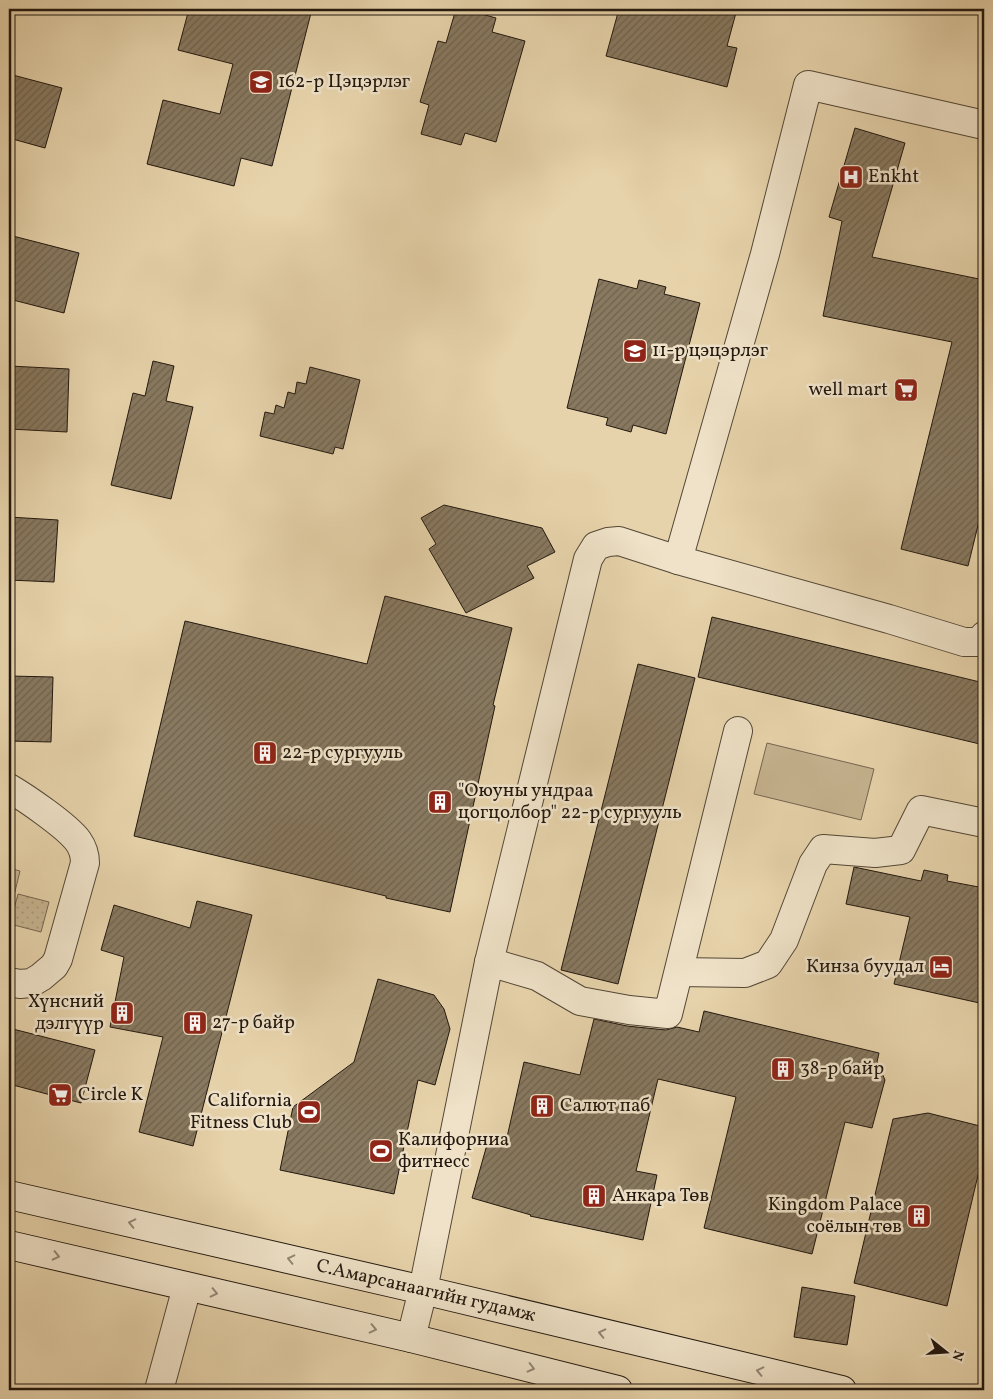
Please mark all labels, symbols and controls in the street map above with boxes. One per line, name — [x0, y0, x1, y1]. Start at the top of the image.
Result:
school or university icon: 162-р Цэцэрлэг — [248, 69, 274, 95]
place label: 162-р Цэцэрлэг — [278, 69, 411, 95]
hospital icon: Enkht — [838, 164, 864, 190]
place label: Enkht — [868, 164, 919, 190]
school or university icon: 11-р цэцэрлэг — [622, 338, 648, 364]
place label: 11-р цэцэрлэг — [652, 338, 769, 364]
place label: well mart — [808, 377, 888, 403]
supermarket icon: well mart — [893, 377, 919, 403]
building icon: 22-р сургууль — [252, 740, 278, 766]
place label: 22-р сургууль — [282, 740, 403, 766]
place label: "Оюуны ундраа цогцолбор" 22-р сургууль — [458, 778, 682, 826]
building icon: "Оюуны ундраа цогцолбор" 22-р сургууль — [427, 789, 453, 815]
place label: Кинза буудал — [806, 954, 924, 980]
hotel icon: Кинза буудал — [928, 954, 954, 980]
place label: Хүнсний дэлгүүр — [28, 989, 104, 1037]
building icon: Хүнсний дэлгүүр — [109, 1000, 135, 1026]
building icon: 27-р байр — [182, 1010, 208, 1036]
place label: 27-р байр — [212, 1010, 295, 1036]
building icon: 38-р байр — [770, 1056, 796, 1082]
place label: 38-р байр — [800, 1056, 884, 1082]
supermarket icon: Circle K — [47, 1082, 73, 1108]
place label: Circle K — [78, 1082, 144, 1108]
place label: California Fitness Club — [190, 1088, 292, 1136]
building icon: Салют паб — [529, 1093, 555, 1119]
place label: Салют паб — [560, 1093, 650, 1119]
sports icon: California Fitness Club — [296, 1099, 322, 1125]
place label: Калифорниа фитнесс — [398, 1127, 509, 1175]
sports icon: Калифорниа фитнесс — [368, 1138, 394, 1164]
building icon: Анкара Төв — [581, 1183, 607, 1209]
place label: Анкара Төв — [612, 1183, 709, 1209]
place label: Kingdom Palace соёлын төв — [768, 1192, 902, 1240]
building icon: Kingdom Palace соёлын төв — [906, 1203, 932, 1229]
one-way arrow — [128, 1218, 137, 1229]
one-way arrow — [52, 1250, 61, 1261]
street label: С.Амарсанаагийн гудамж — [314, 1253, 538, 1329]
one-way arrow — [286, 1255, 295, 1265]
one-way arrow — [210, 1288, 219, 1298]
one-way arrow — [368, 1323, 377, 1334]
north arrow — [920, 1326, 970, 1376]
one-way arrow — [598, 1328, 607, 1339]
text: N — [946, 1348, 968, 1363]
one-way arrow — [526, 1362, 535, 1373]
one-way arrow — [756, 1366, 765, 1377]

